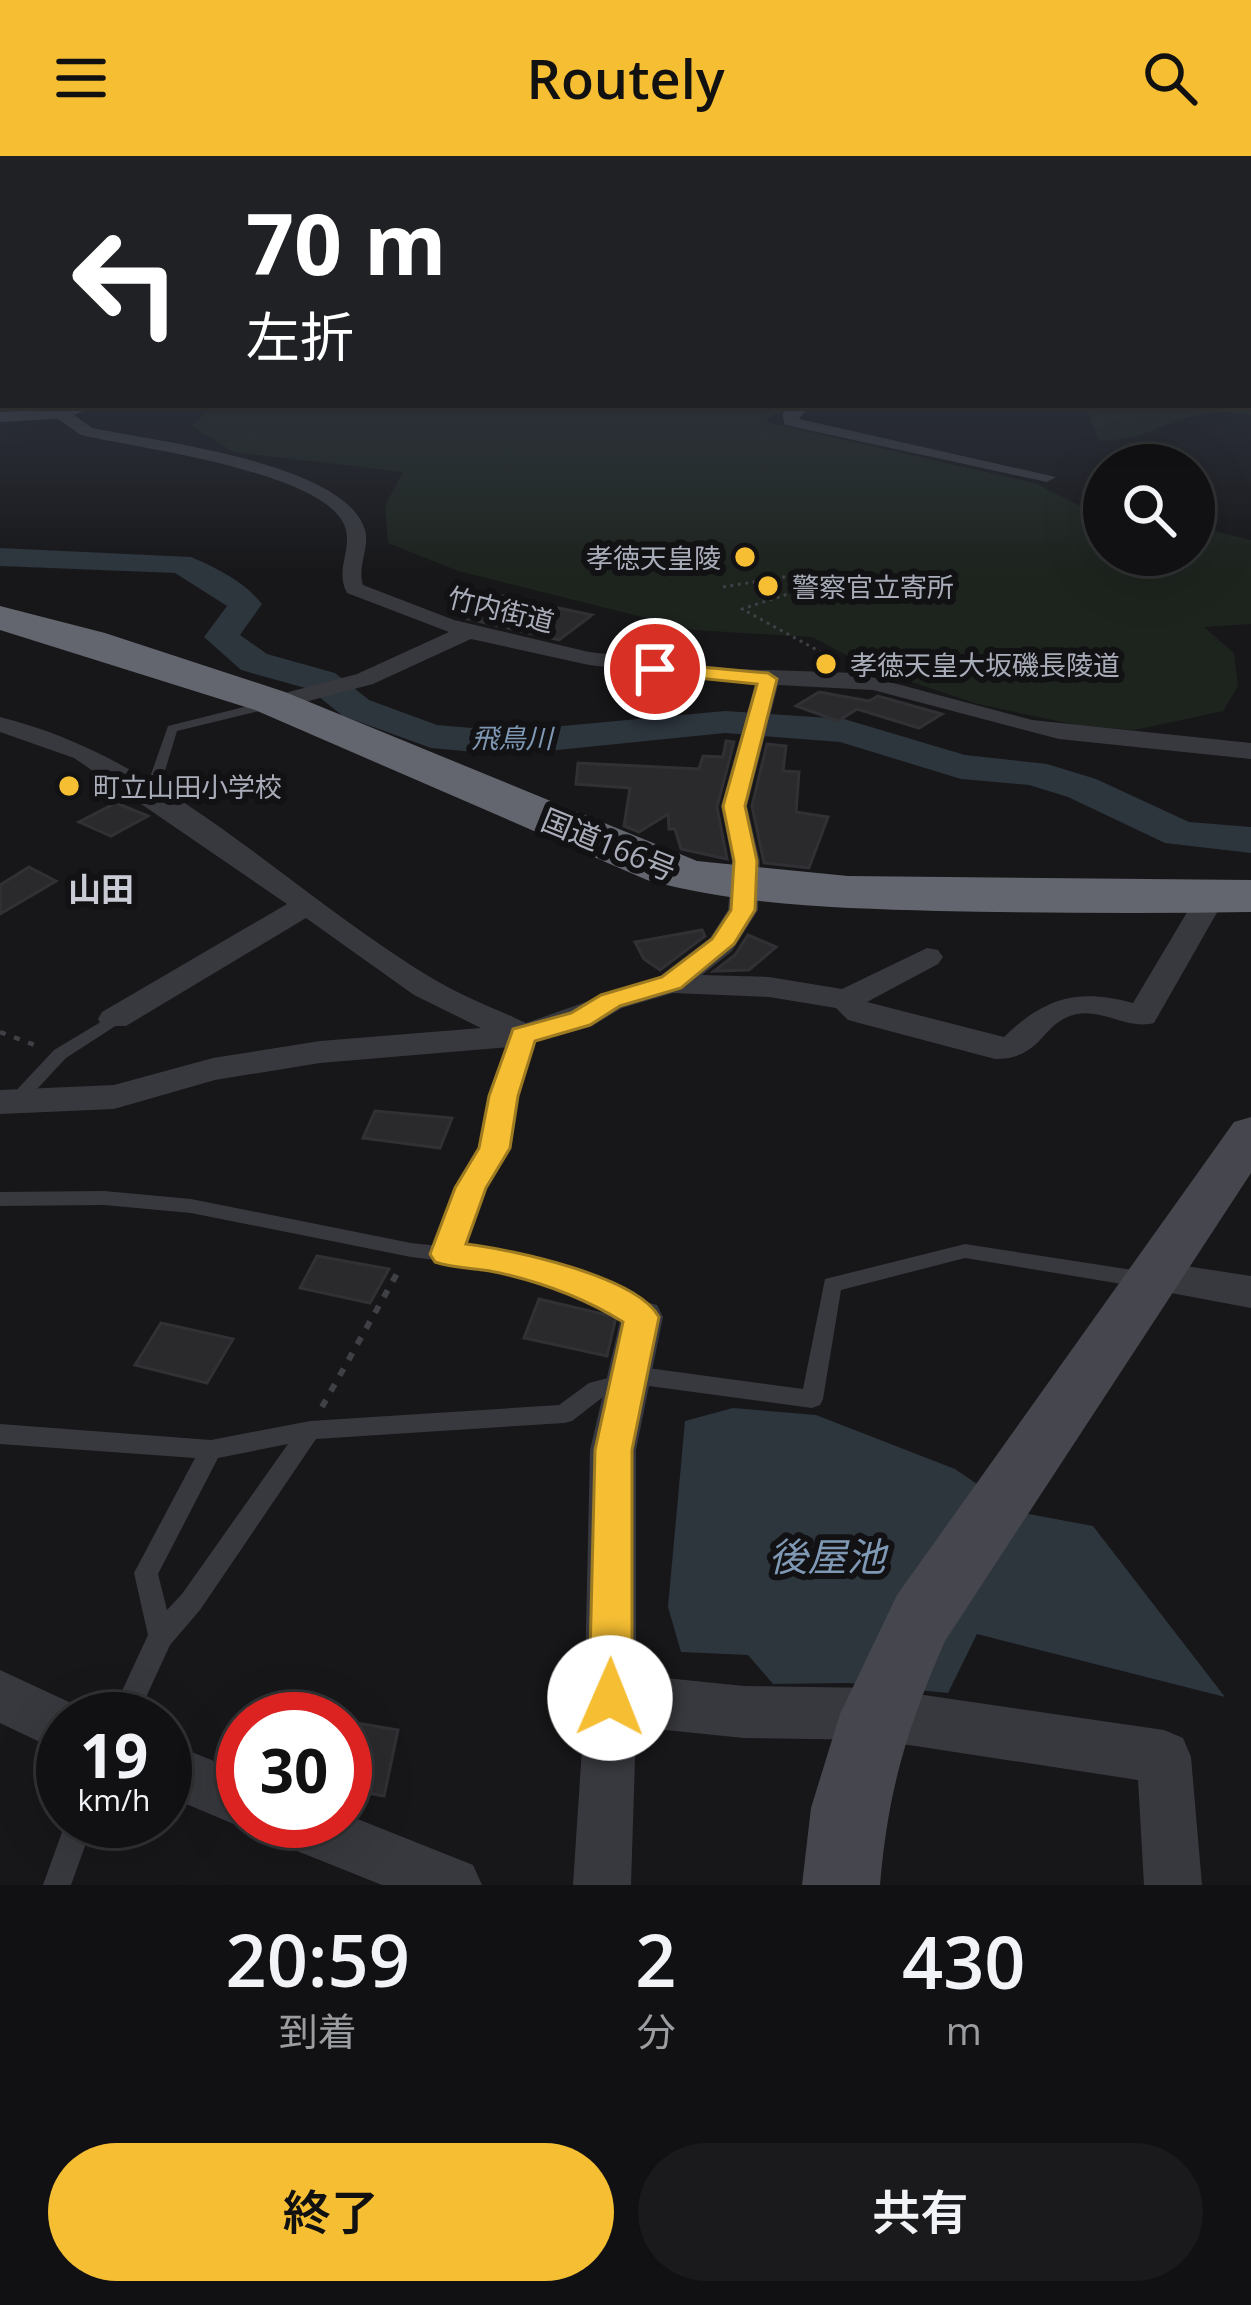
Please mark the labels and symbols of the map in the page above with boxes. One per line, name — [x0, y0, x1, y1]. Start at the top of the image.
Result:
place label: 孝徳天皇陵 — [586, 539, 721, 576]
marker: 孝徳天皇陵 — [732, 544, 758, 570]
place label: 警察官立寄所 — [792, 568, 954, 605]
marker: 警察官立寄所 — [755, 573, 781, 599]
street label: 竹内街道 — [444, 578, 558, 640]
pin — [604, 618, 706, 720]
place label: 孝徳天皇大坂磯長陵道 — [850, 646, 1120, 683]
marker: 孝徳天皇大坂磯長陵道 — [813, 651, 839, 677]
water label: 飛鳥川 — [472, 719, 555, 756]
place label: 町立山田小学校 — [93, 768, 282, 805]
marker: 町立山田小学校 — [56, 773, 82, 799]
street label: 国道166号 — [536, 798, 682, 890]
district label: 山田 — [68, 866, 134, 911]
water label: 後屋池 — [768, 1529, 889, 1582]
position arrow — [547, 1635, 673, 1761]
speed limit sign: 30 — [216, 1692, 372, 1848]

